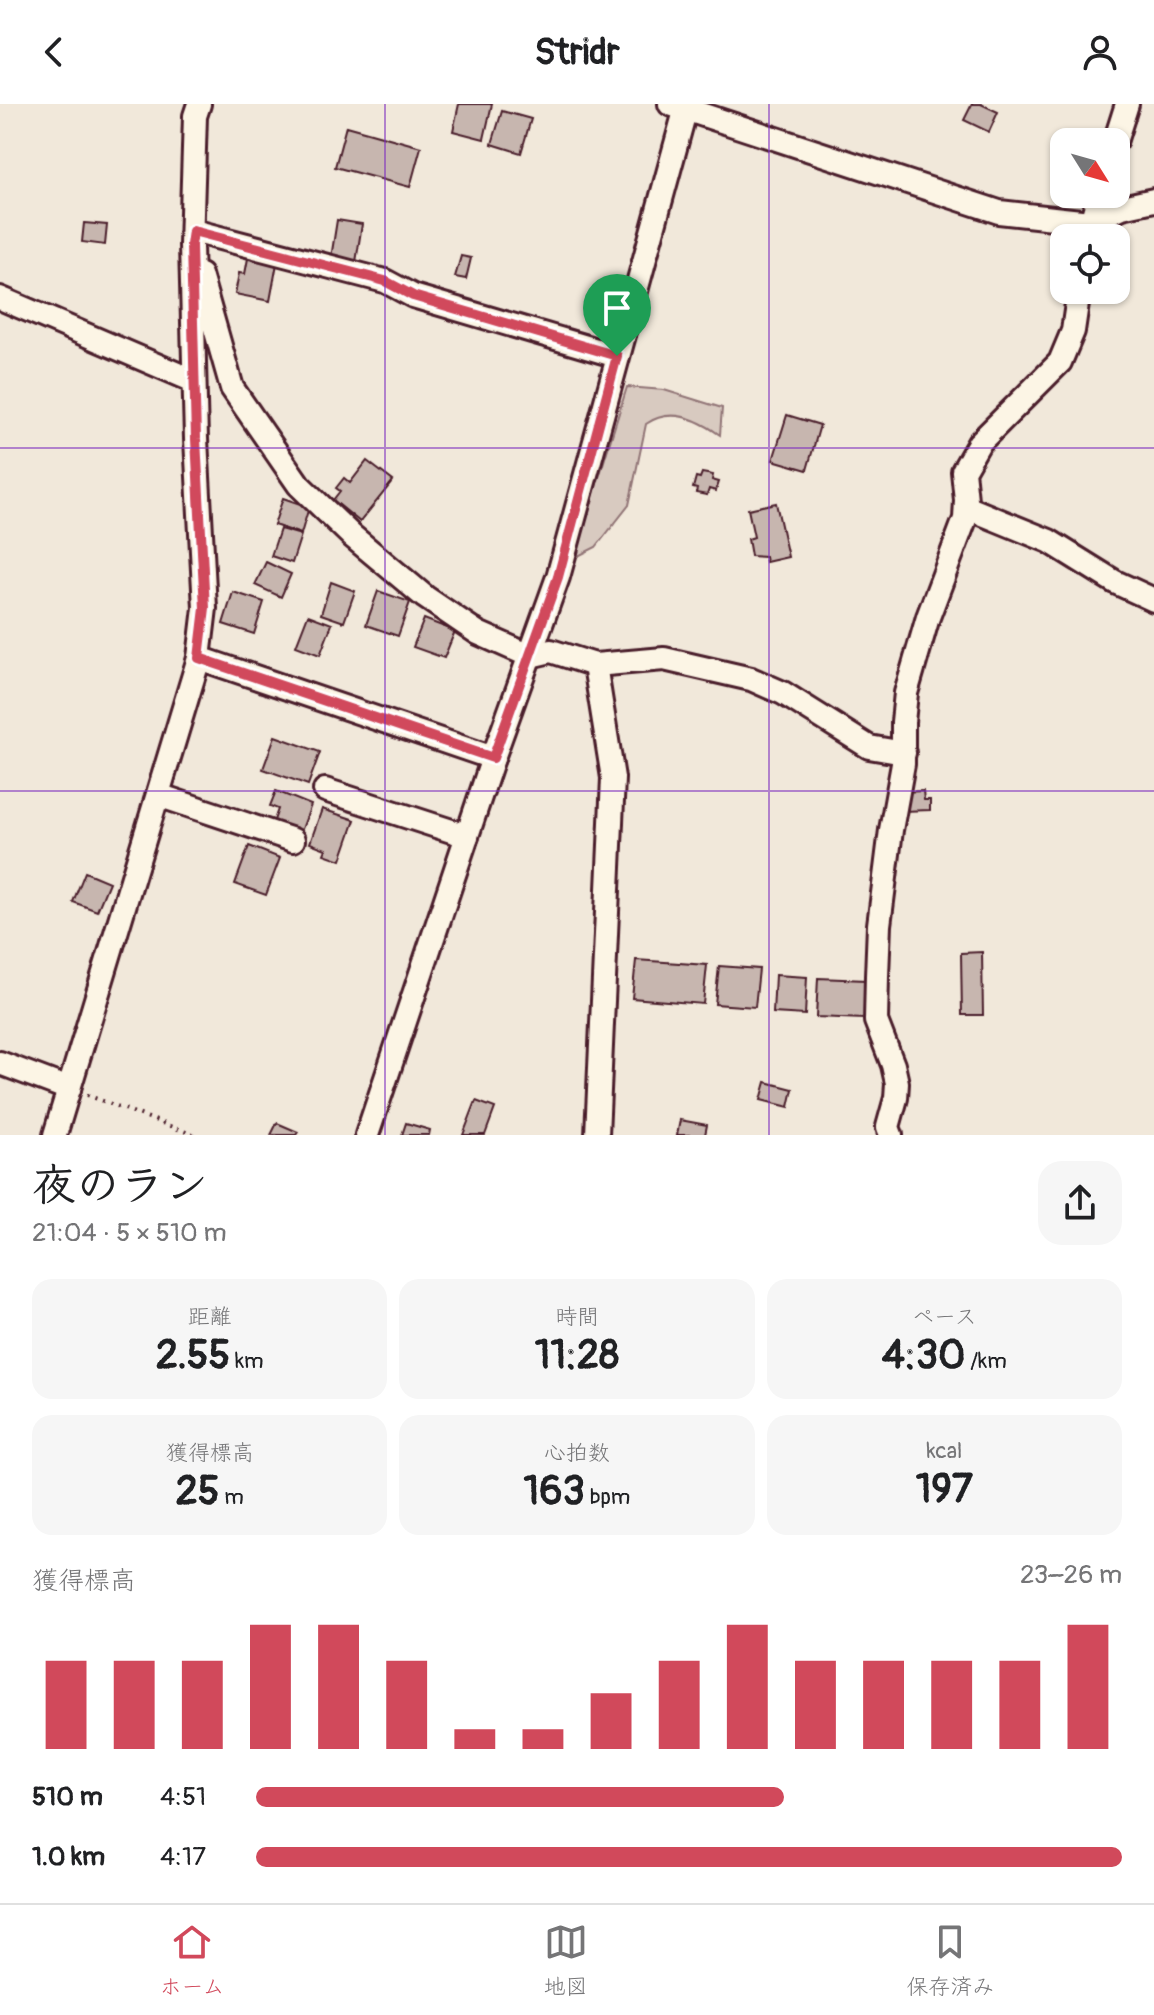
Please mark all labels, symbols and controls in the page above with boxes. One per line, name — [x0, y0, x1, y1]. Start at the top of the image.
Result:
icon: back — [32, 30, 76, 74]
text: Stridr — [534, 30, 620, 75]
icon: person — [1078, 30, 1122, 74]
north arrow — [1050, 128, 1130, 208]
map controls — [1050, 128, 1130, 304]
button: locate — [1050, 224, 1130, 304]
pin — [583, 274, 651, 356]
icon: arrive — [595, 286, 639, 330]
text: 夜のラン — [32, 1159, 208, 1214]
button: share — [1038, 1161, 1122, 1245]
text: 21:04 · 5 × 510 m — [32, 1217, 227, 1249]
text: 距離 — [188, 1303, 232, 1331]
text: 時間 — [555, 1303, 599, 1331]
text: ペース — [912, 1303, 977, 1331]
text: 2.55 — [156, 1331, 230, 1380]
text: 11:28 — [535, 1331, 619, 1380]
text: 4:30 — [882, 1331, 965, 1380]
text: km — [230, 1347, 264, 1375]
text: /km — [965, 1347, 1007, 1375]
text: kcal — [926, 1437, 962, 1465]
text: 獲得標高 — [166, 1439, 254, 1467]
text: 心拍数 — [544, 1439, 610, 1467]
text: 197 — [916, 1465, 973, 1514]
text: 25 — [175, 1467, 220, 1516]
text: 163 — [524, 1467, 585, 1516]
text: m — [220, 1483, 244, 1511]
text: bpm — [585, 1483, 630, 1511]
text: 23–26 m — [1020, 1559, 1122, 1591]
text: 獲得標高 — [32, 1565, 136, 1597]
text: 510 m — [32, 1781, 103, 1813]
text: 4:51 — [160, 1781, 206, 1813]
text: 1.0 km — [32, 1841, 105, 1873]
text: 4:17 — [160, 1841, 206, 1873]
tab: ホーム — [159, 1920, 225, 2001]
tab: 地図 — [544, 1920, 588, 2001]
tab: 保存済み — [906, 1920, 995, 2001]

